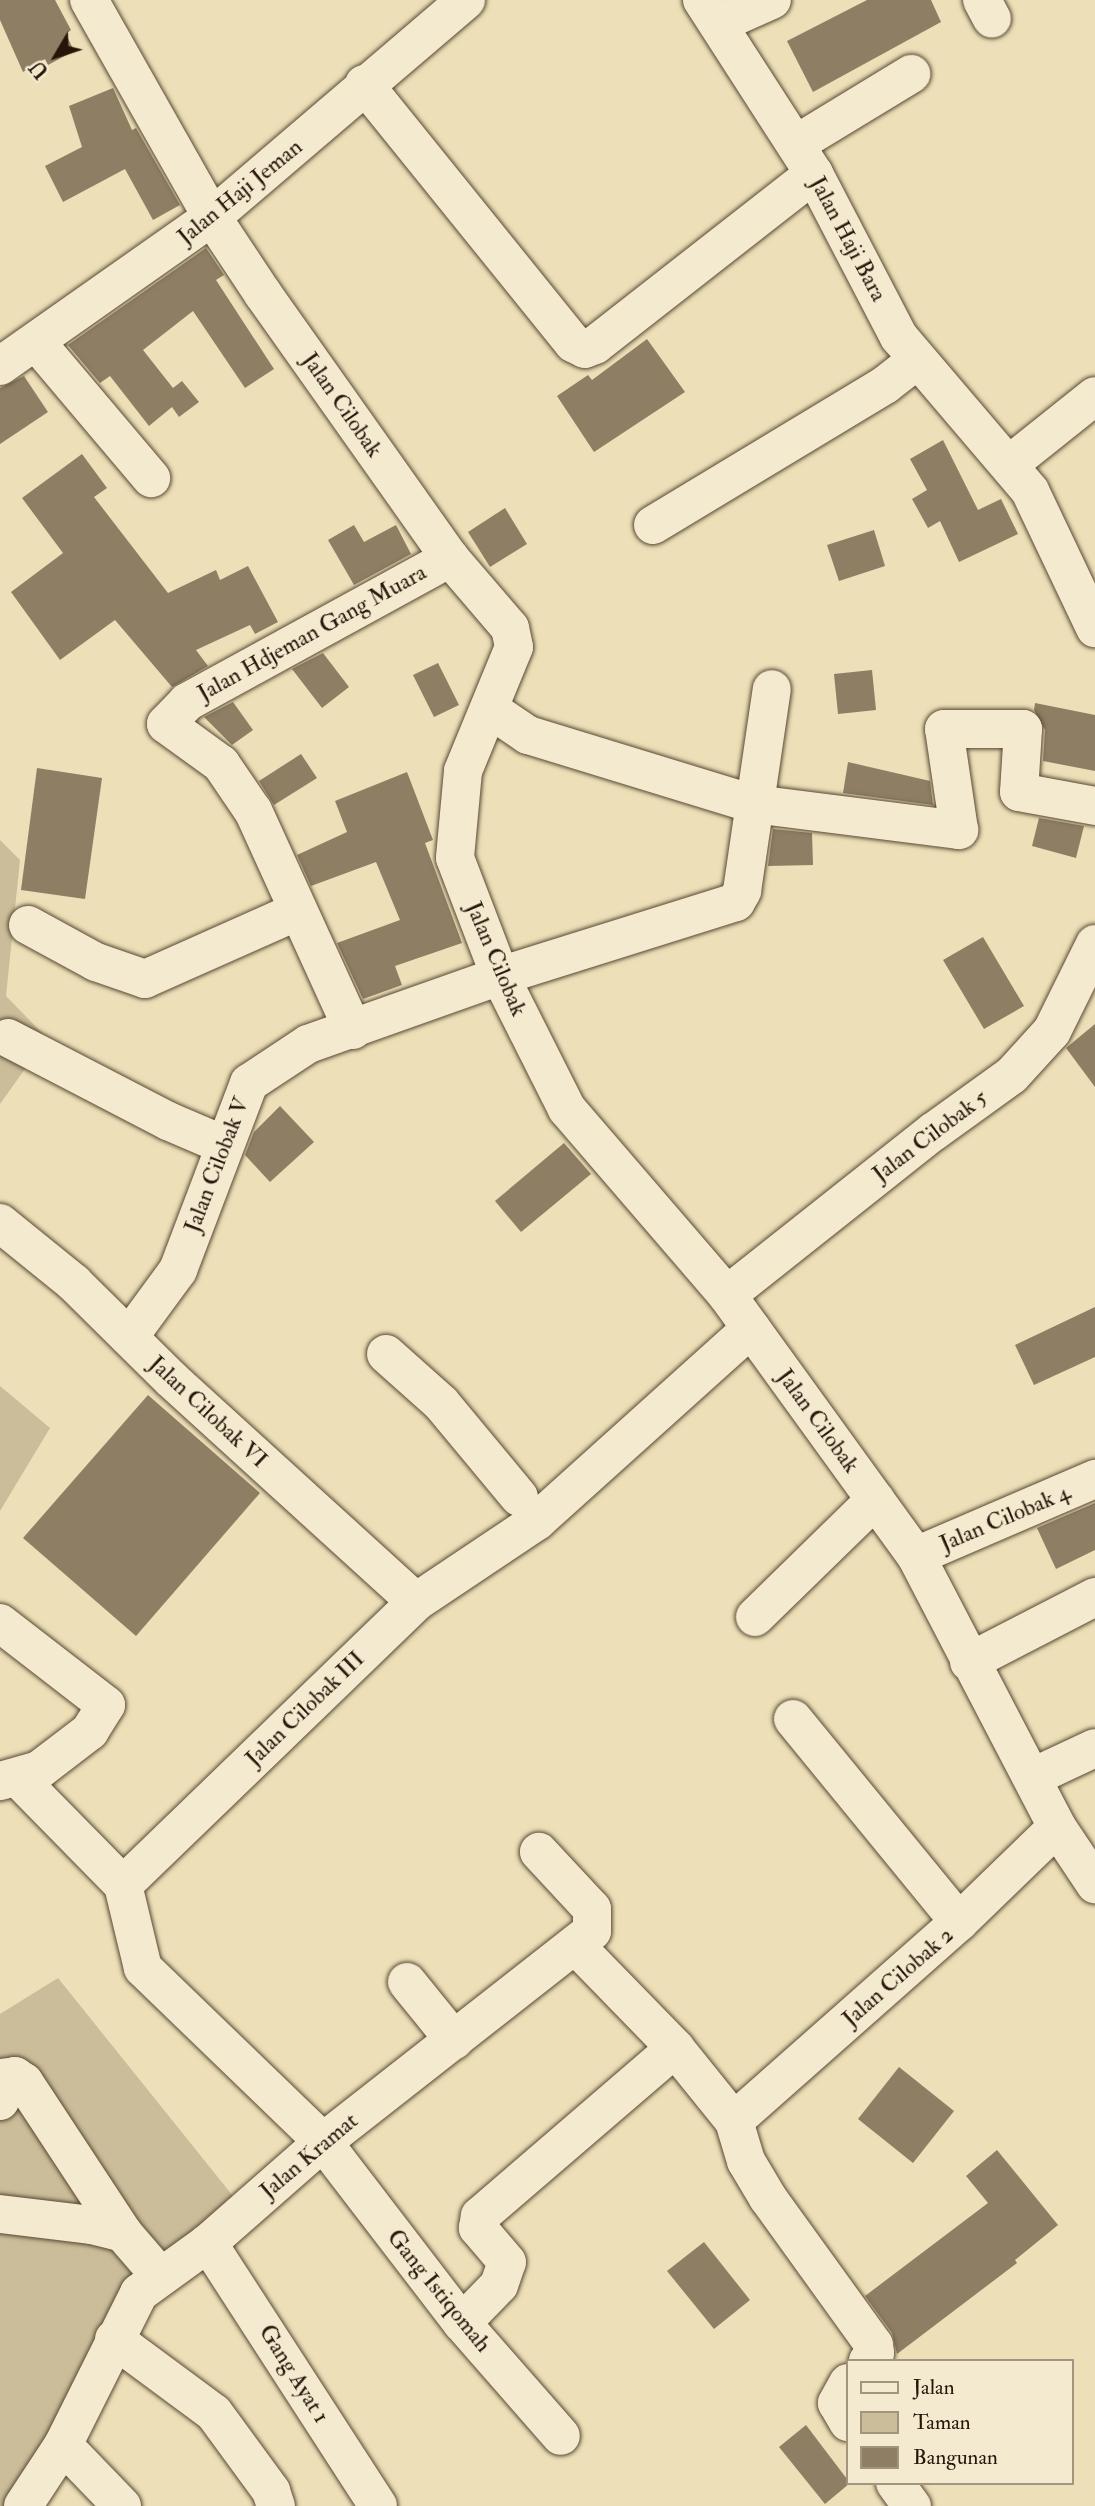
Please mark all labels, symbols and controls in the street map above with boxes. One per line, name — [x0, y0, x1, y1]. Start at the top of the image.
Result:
north arrow — [21, 21, 91, 91]
text: U — [25, 55, 54, 83]
street label: Jalan Haji Jeman — [172, 133, 308, 251]
street label: Jalan Haji Bara — [804, 172, 892, 306]
street label: Jalan Cilobak — [296, 347, 388, 463]
street label: Jalan Hdjeman Gang Muara — [193, 559, 431, 707]
street label: Jalan Cilobak — [460, 898, 532, 1020]
street label: Jalan Cilobak 5 — [867, 1084, 993, 1188]
street label: Jalan Cilobak V — [179, 1093, 255, 1237]
street label: Jalan Cilobak VI — [143, 1350, 273, 1474]
street label: Jalan Cilobak — [771, 1364, 865, 1478]
street label: Jalan Cilobak 4 — [936, 1478, 1074, 1558]
street label: Jalan Cilobak III — [240, 1645, 370, 1773]
street label: Jalan Cilobak 2 — [837, 1921, 959, 2033]
street label: Jalan Kramat — [254, 2107, 364, 2205]
street label: Gang Istiqomah — [381, 2224, 497, 2358]
street label: Gang Ayat 1 — [253, 2320, 335, 2428]
legend — [846, 2359, 1074, 2485]
text: Jalan — [913, 2374, 955, 2401]
text: Taman — [913, 2409, 971, 2436]
text: Bangunan — [913, 2444, 998, 2471]

